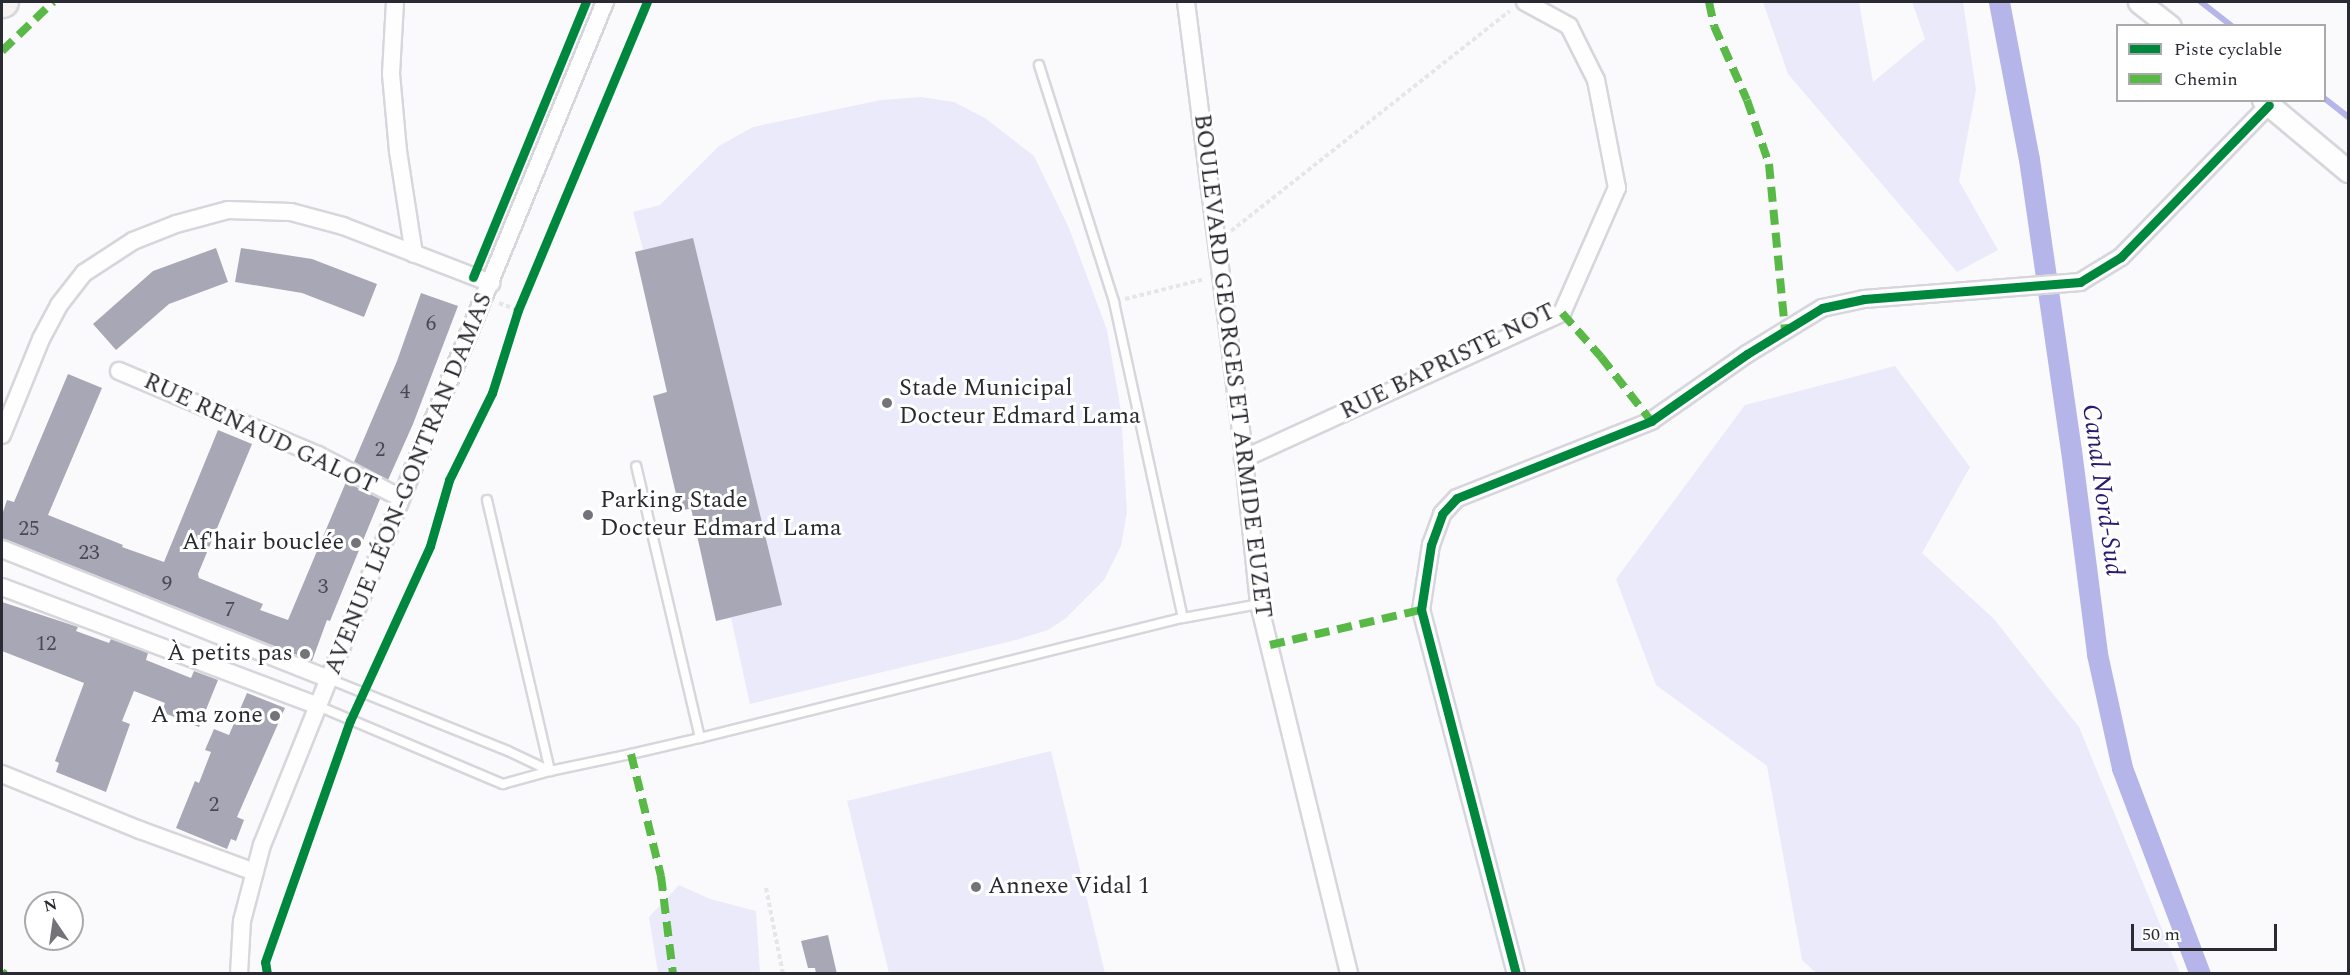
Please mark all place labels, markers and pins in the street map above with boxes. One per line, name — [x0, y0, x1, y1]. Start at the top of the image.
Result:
place label: Stade Municipal Docteur Edmard Lama — [899, 375, 1141, 431]
marker: Stade Municipal Docteur Edmard Lama — [880, 396, 894, 410]
place label: Parking Stade Docteur Edmard Lama — [600, 487, 842, 543]
marker: Parking Stade Docteur Edmard Lama — [581, 508, 595, 522]
place label: Af'hair bouclée — [182, 529, 344, 557]
marker: Af'hair bouclée — [349, 536, 363, 550]
place label: À petits pas — [167, 640, 293, 668]
marker: À petits pas — [298, 647, 312, 661]
place label: A ma zone — [151, 702, 263, 730]
marker: A ma zone — [268, 709, 282, 723]
place label: Annexe Vidal 1 — [988, 873, 1150, 901]
marker: Annexe Vidal 1 — [969, 880, 983, 894]

